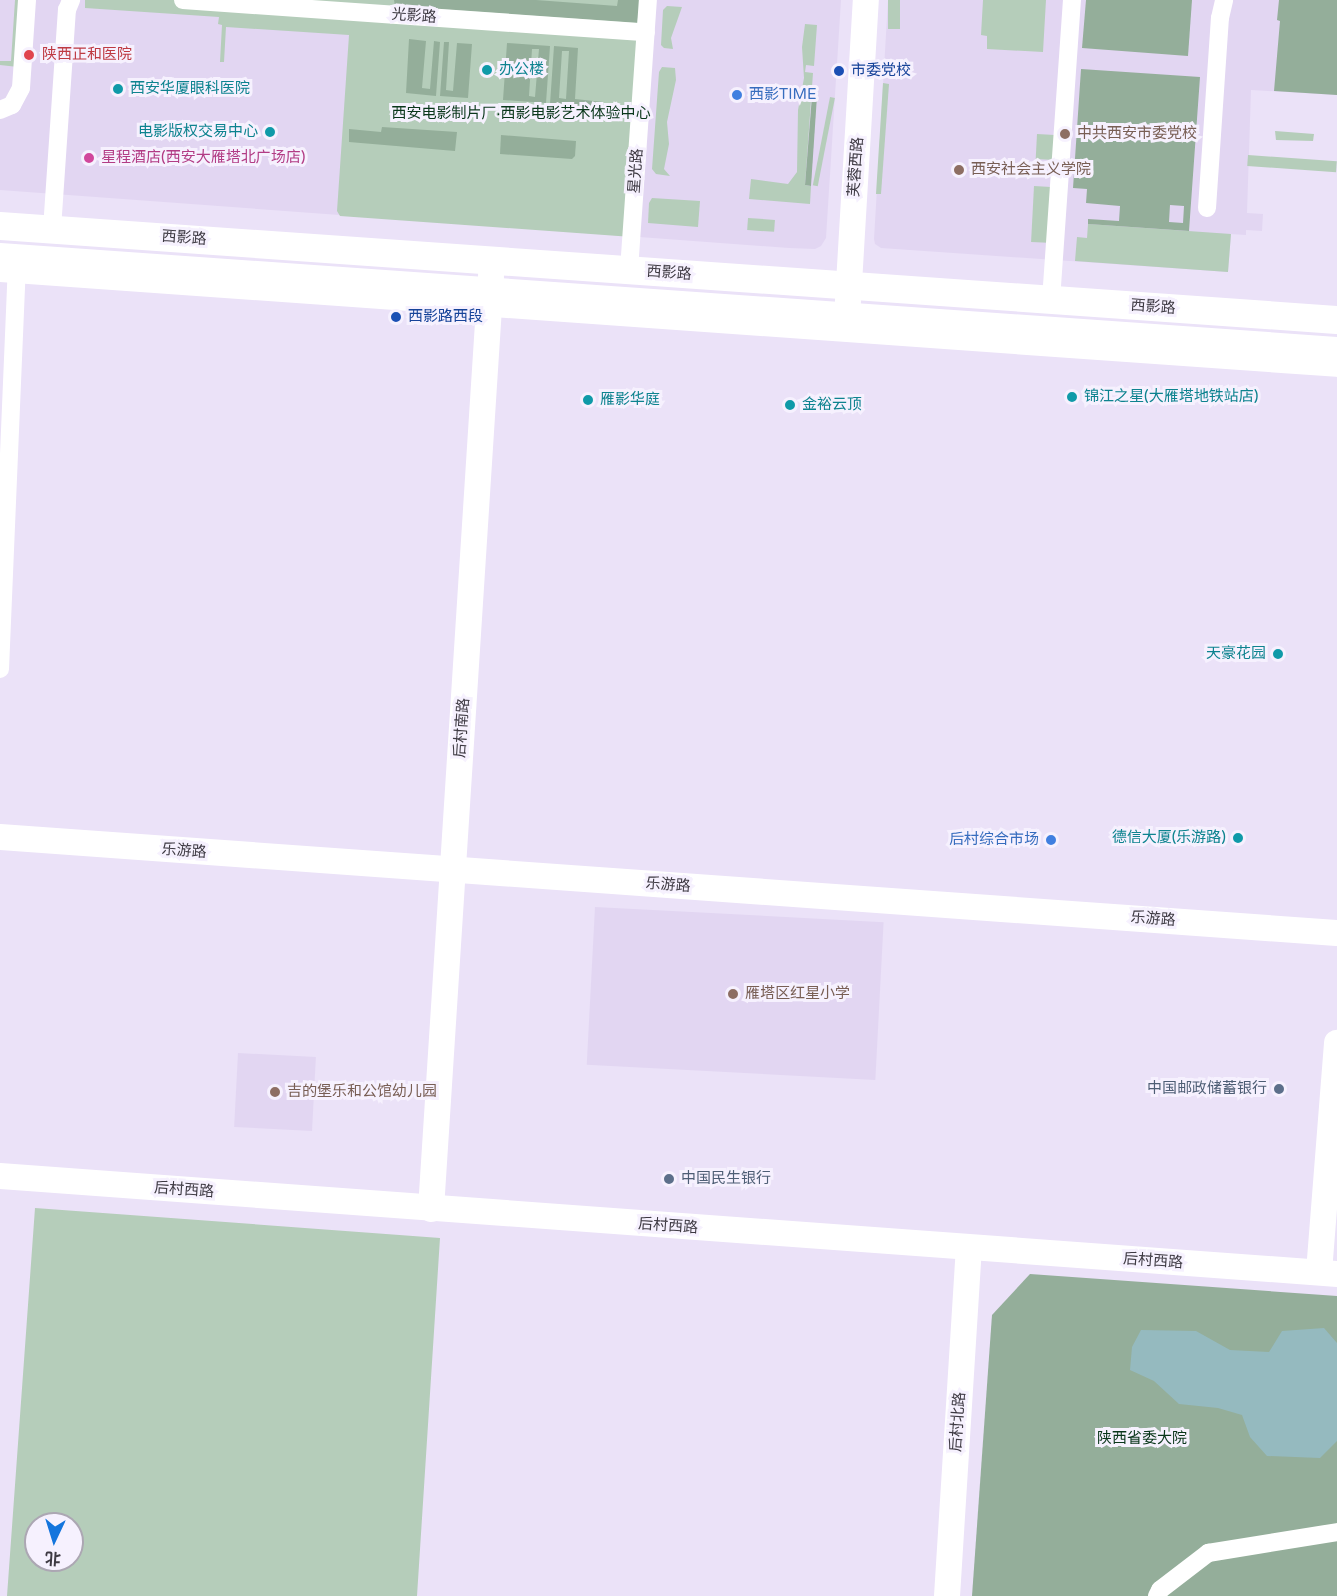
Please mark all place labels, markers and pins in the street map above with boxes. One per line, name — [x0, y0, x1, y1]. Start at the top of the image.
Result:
marker: 陕西正和医院 — [20, 46, 38, 64]
place label: 陕西正和医院 — [42, 46, 132, 64]
place label: 办公楼 — [499, 61, 544, 79]
place label: 市委党校 — [851, 62, 911, 80]
marker: 办公楼 — [480, 63, 494, 77]
marker: 市委党校 — [832, 64, 846, 78]
place label: 西安华厦眼科医院 — [130, 80, 250, 98]
marker: 西安华厦眼科医院 — [111, 82, 125, 96]
place label: 西影TIME — [749, 86, 816, 104]
marker: 西影TIME — [730, 88, 744, 102]
place label: 电影版权交易中心 — [138, 123, 258, 141]
marker: 电影版权交易中心 — [263, 125, 277, 139]
place label: 中共西安市委党校 — [1077, 125, 1197, 143]
marker: 中共西安市委党校 — [1058, 127, 1072, 141]
place label: 星程酒店(西安大雁塔北广场店) — [101, 149, 305, 167]
marker: 星程酒店(西安大雁塔北广场店) — [82, 151, 96, 165]
place label: 西安社会主义学院 — [971, 161, 1091, 179]
marker: 西安社会主义学院 — [952, 163, 966, 177]
place label: 西影路西段 — [408, 308, 483, 326]
marker: 西影路西段 — [389, 310, 403, 324]
place label: 锦江之星(大雁塔地铁站店) — [1084, 388, 1258, 406]
marker: 锦江之星(大雁塔地铁站店) — [1065, 390, 1079, 404]
place label: 雁影华庭 — [600, 391, 660, 409]
marker: 雁影华庭 — [581, 393, 595, 407]
place label: 金裕云顶 — [802, 396, 862, 414]
marker: 金裕云顶 — [783, 398, 797, 412]
place label: 天豪花园 — [1206, 645, 1266, 663]
marker: 天豪花园 — [1271, 647, 1285, 661]
place label: 德信大厦(乐游路) — [1112, 829, 1226, 847]
place label: 后村综合市场 — [949, 831, 1039, 849]
marker: 德信大厦(乐游路) — [1231, 831, 1245, 845]
marker: 后村综合市场 — [1044, 833, 1058, 847]
place label: 雁塔区红星小学 — [745, 985, 850, 1003]
marker: 雁塔区红星小学 — [726, 987, 740, 1001]
place label: 中国邮政储蓄银行 — [1147, 1080, 1267, 1098]
marker: 中国邮政储蓄银行 — [1272, 1082, 1286, 1096]
place label: 吉的堡乐和公馆幼儿园 — [287, 1083, 437, 1101]
marker: 吉的堡乐和公馆幼儿园 — [268, 1085, 282, 1099]
place label: 中国民生银行 — [681, 1170, 771, 1188]
marker: 中国民生银行 — [662, 1172, 676, 1186]

